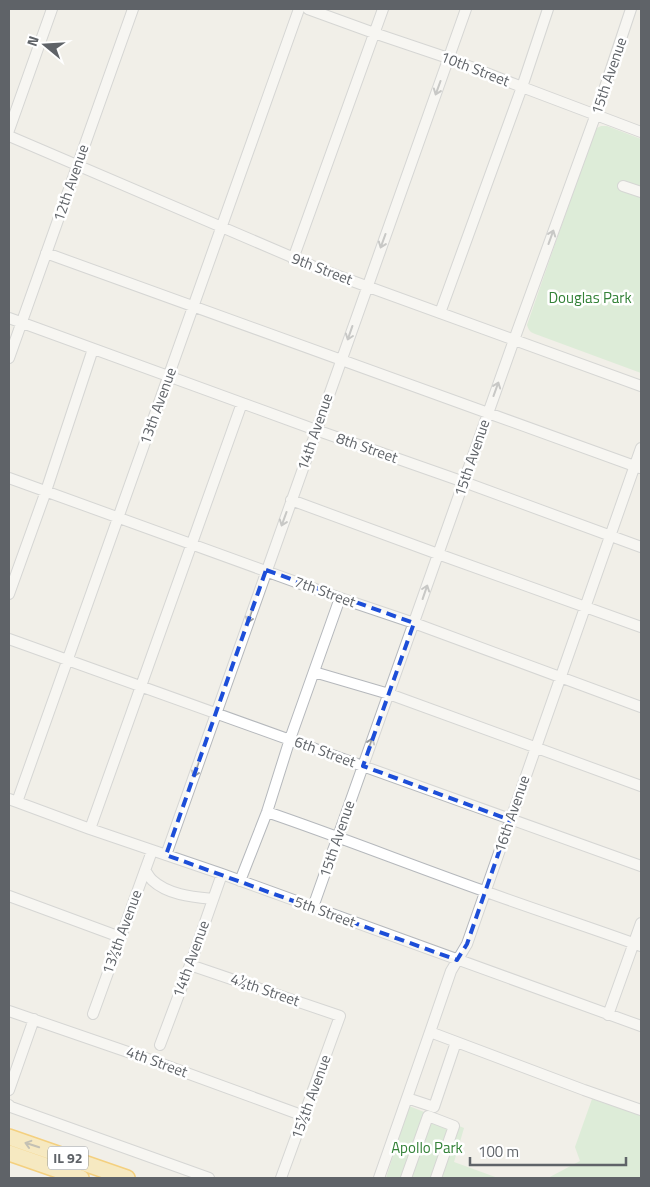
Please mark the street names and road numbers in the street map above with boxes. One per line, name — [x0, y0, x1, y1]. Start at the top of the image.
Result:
street label: 15th Avenue — [585, 34, 632, 118]
street label: 10th Street — [437, 45, 514, 92]
street label: 12th Avenue — [47, 141, 94, 225]
street label: 9th Street — [288, 246, 357, 291]
street label: 13th Avenue — [133, 364, 182, 448]
street label: 14th Avenue — [291, 390, 338, 474]
street label: 15th Avenue — [448, 416, 495, 500]
street label: 8th Street — [333, 426, 402, 469]
street label: 7th Street — [291, 570, 360, 613]
street label: 6th Street — [291, 730, 360, 773]
street label: 16th Avenue — [488, 772, 535, 856]
street label: 15th Avenue — [313, 797, 360, 881]
street label: 13½th Avenue — [96, 886, 147, 977]
street label: 5th Street — [291, 890, 360, 933]
street label: 14th Avenue — [166, 917, 215, 1001]
street label: 4½th Street — [228, 967, 303, 1012]
street label: 4th Street — [123, 1040, 192, 1083]
street label: 15½th Avenue — [285, 1051, 336, 1142]
road number: IL 92 — [48, 1146, 88, 1170]

